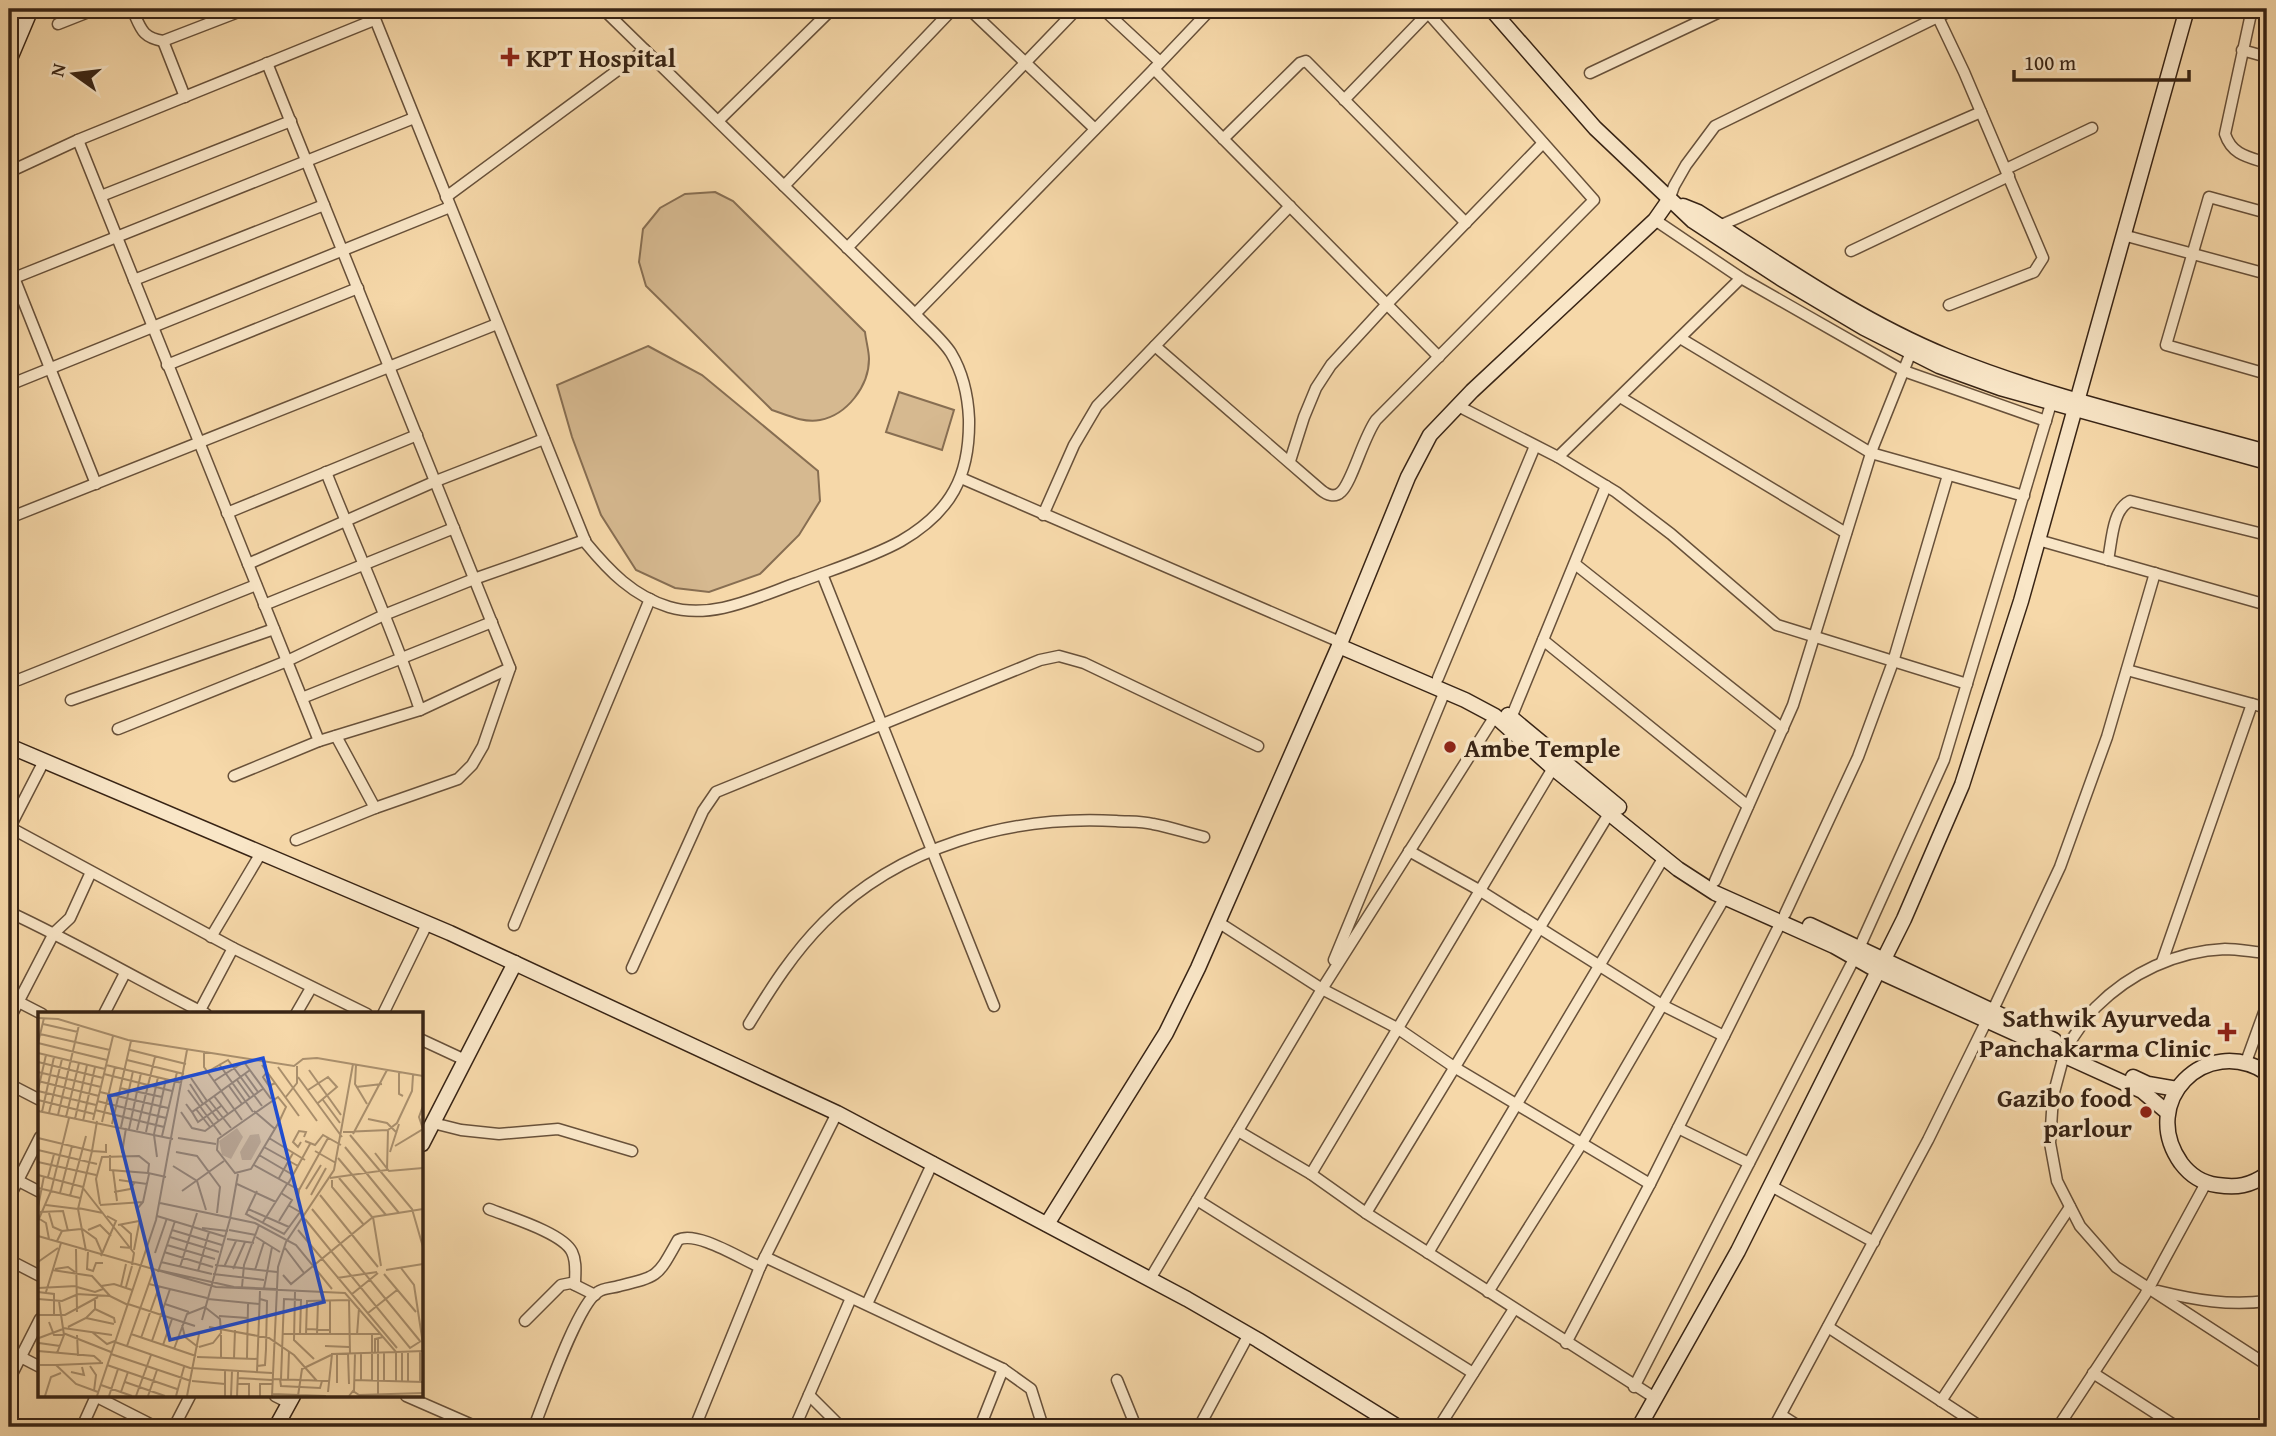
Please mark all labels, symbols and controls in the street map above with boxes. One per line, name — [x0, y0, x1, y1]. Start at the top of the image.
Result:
north arrow — [38, 38, 108, 108]
place label: KPT Hospital — [526, 38, 676, 77]
scale bar — [2014, 38, 2188, 82]
marker: KPT Hospital — [500, 47, 520, 67]
text: 100 m — [2024, 47, 2076, 78]
text: N — [42, 60, 73, 79]
place label: Ambe Temple — [1464, 728, 1621, 767]
marker: Ambe Temple — [1442, 739, 1458, 755]
place label: Sathwik Ayurveda Panchakarma Clinic — [1979, 998, 2212, 1067]
inset map — [38, 1012, 424, 1398]
marker: Sathwik Ayurveda Panchakarma Clinic — [2217, 1022, 2237, 1042]
place label: Gazibo food parlour — [1997, 1078, 2132, 1147]
marker: Gazibo food parlour — [2138, 1104, 2154, 1120]

